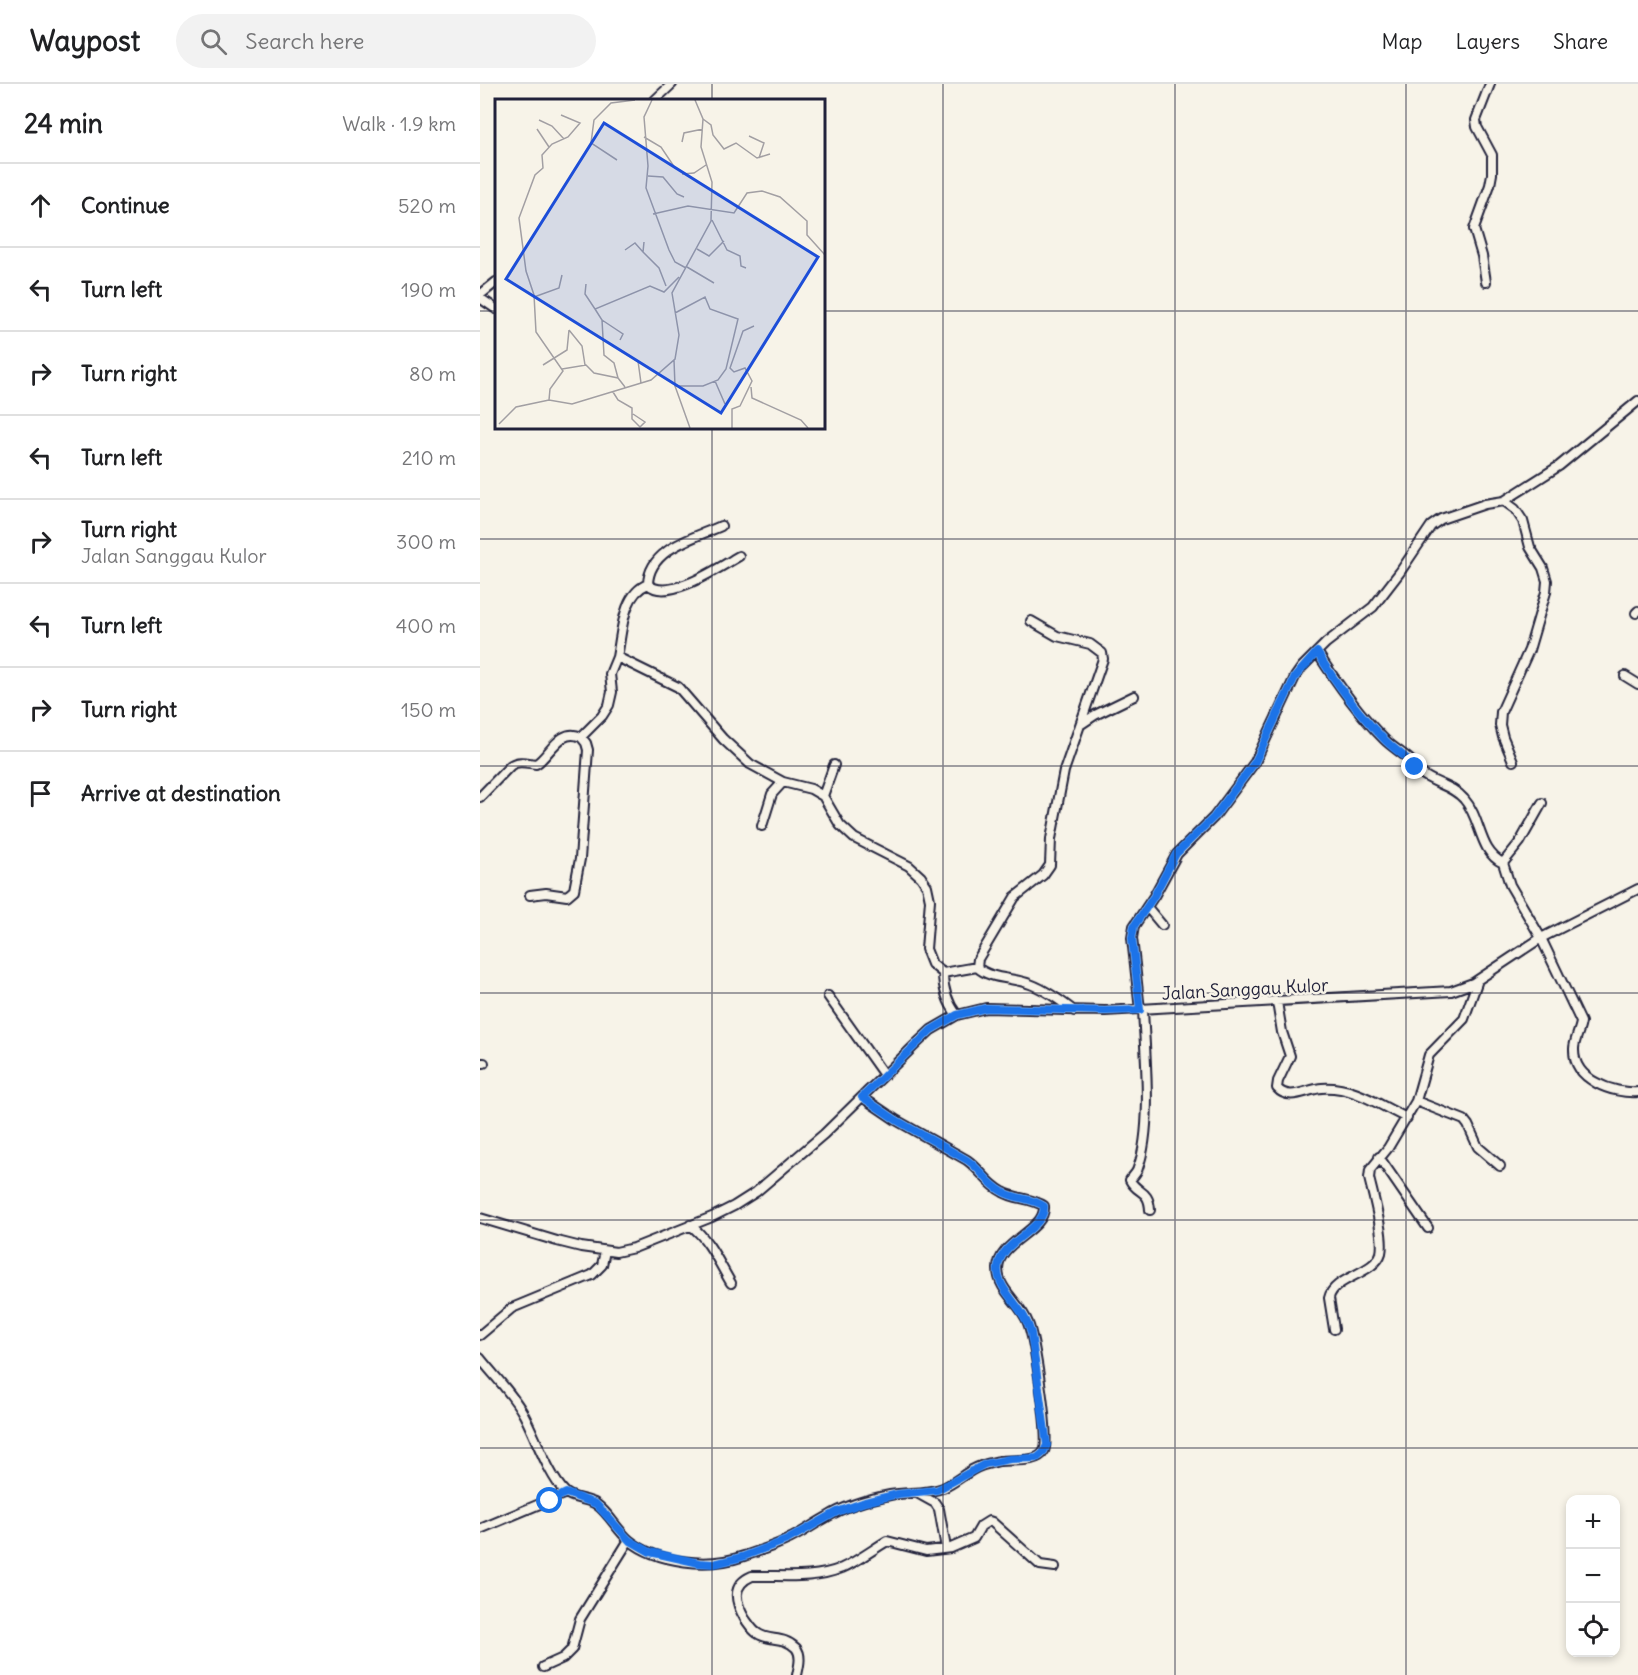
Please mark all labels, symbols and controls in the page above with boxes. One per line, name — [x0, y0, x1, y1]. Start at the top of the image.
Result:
search box — [176, 14, 596, 68]
text: Waypost — [30, 23, 140, 59]
icon: search — [197, 25, 230, 58]
text: Search here — [245, 27, 364, 55]
text: Map — [1382, 28, 1422, 55]
text: Layers — [1455, 28, 1520, 55]
text: Share — [1553, 28, 1608, 55]
inset map — [495, 99, 825, 429]
text: 24 min — [24, 107, 103, 140]
text: Walk · 1.9 km — [342, 111, 456, 136]
icon: ahead — [24, 189, 57, 222]
text: Continue — [81, 191, 170, 219]
text: 520 m — [398, 193, 456, 218]
icon: left — [24, 273, 57, 306]
text: Turn left — [81, 275, 162, 303]
text: 190 m — [401, 277, 456, 302]
icon: right — [24, 357, 57, 390]
text: Turn right — [81, 359, 177, 387]
text: 80 m — [409, 361, 456, 386]
icon: left — [24, 441, 57, 474]
text: Turn left — [81, 443, 162, 471]
text: 210 m — [402, 445, 456, 470]
text: Turn right — [81, 515, 177, 543]
icon: right — [24, 525, 57, 558]
text: 300 m — [396, 529, 456, 554]
text: Jalan Sanggau Kulor — [81, 543, 267, 568]
icon: left — [24, 609, 57, 642]
text: Turn left — [81, 611, 162, 639]
text: 400 m — [396, 613, 456, 638]
icon: right — [24, 693, 57, 726]
text: Turn right — [81, 695, 177, 723]
text: 150 m — [401, 697, 456, 722]
route end — [1401, 753, 1427, 779]
icon: arrive — [24, 777, 57, 810]
text: Arrive at destination — [81, 779, 281, 807]
street label: Jalan Sanggau Kulor — [1161, 973, 1330, 1005]
route start — [536, 1487, 562, 1513]
map controls — [1566, 1495, 1620, 1657]
button: + — [1566, 1495, 1620, 1549]
button: − — [1566, 1549, 1620, 1603]
button: locate — [1566, 1603, 1620, 1657]

